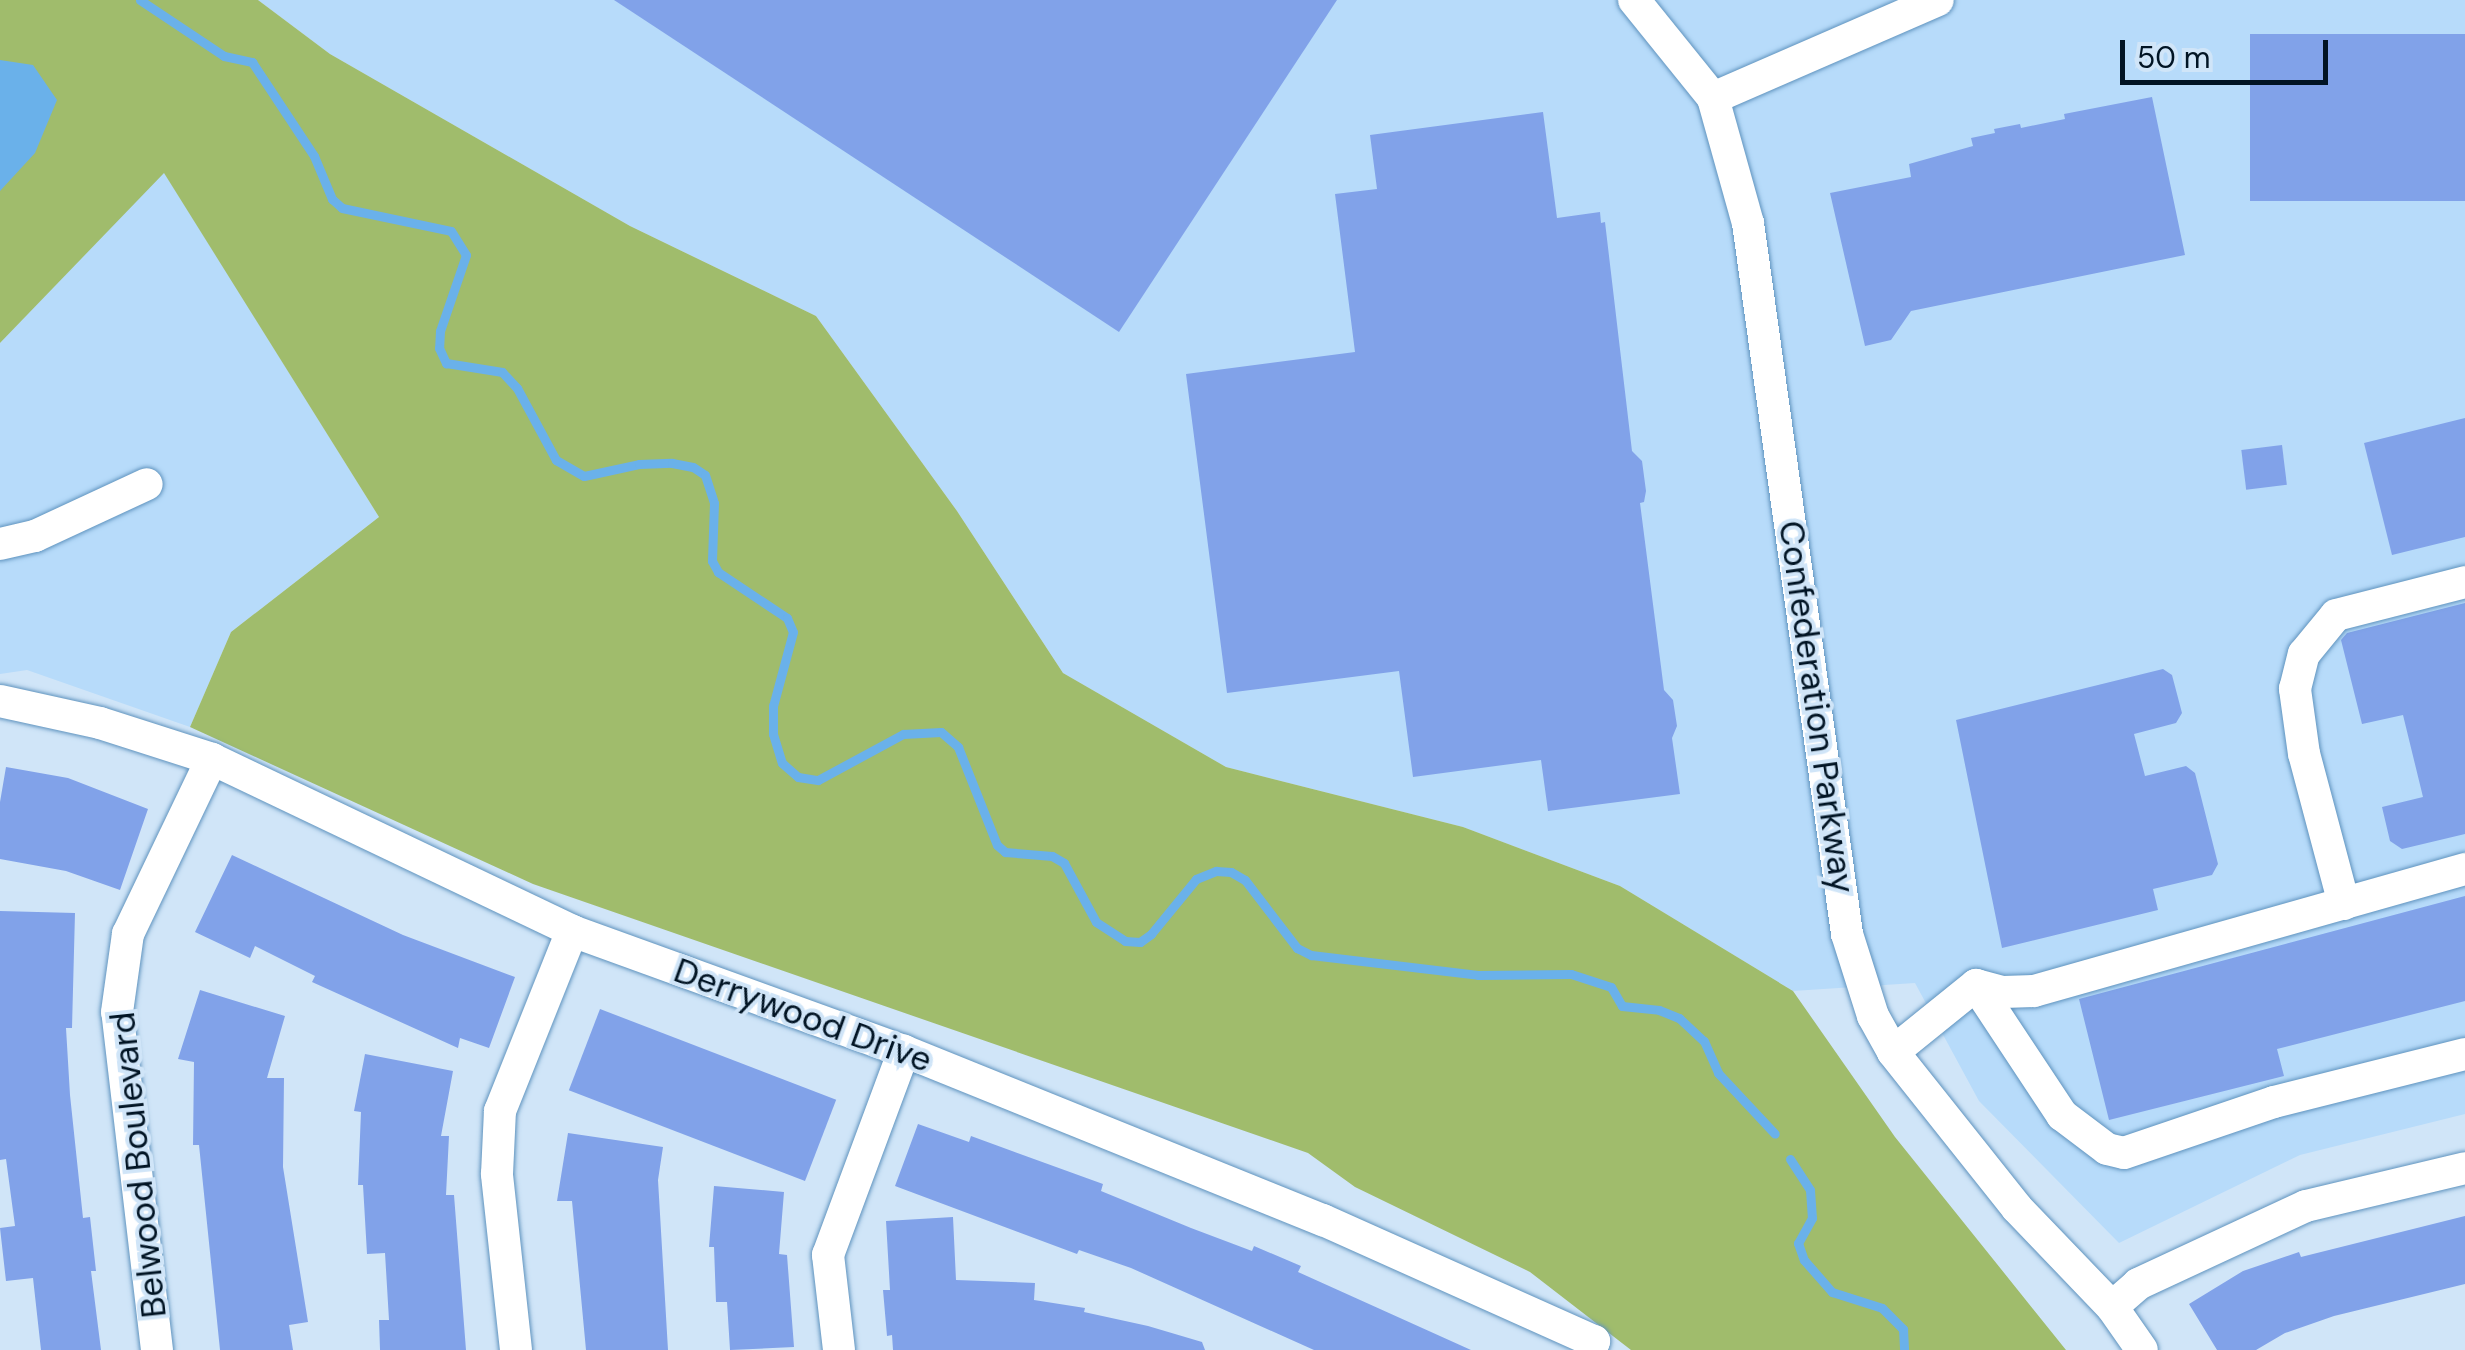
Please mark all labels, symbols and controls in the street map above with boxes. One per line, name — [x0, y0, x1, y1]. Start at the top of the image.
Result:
scale bar — [2125, 20, 2332, 82]
text: 50 m — [2137, 38, 2211, 77]
street label: Confederation Parkway — [1770, 518, 1864, 896]
street label: Derrywood Drive — [668, 949, 938, 1081]
street label: Belwood Boulevard — [101, 1010, 175, 1320]

